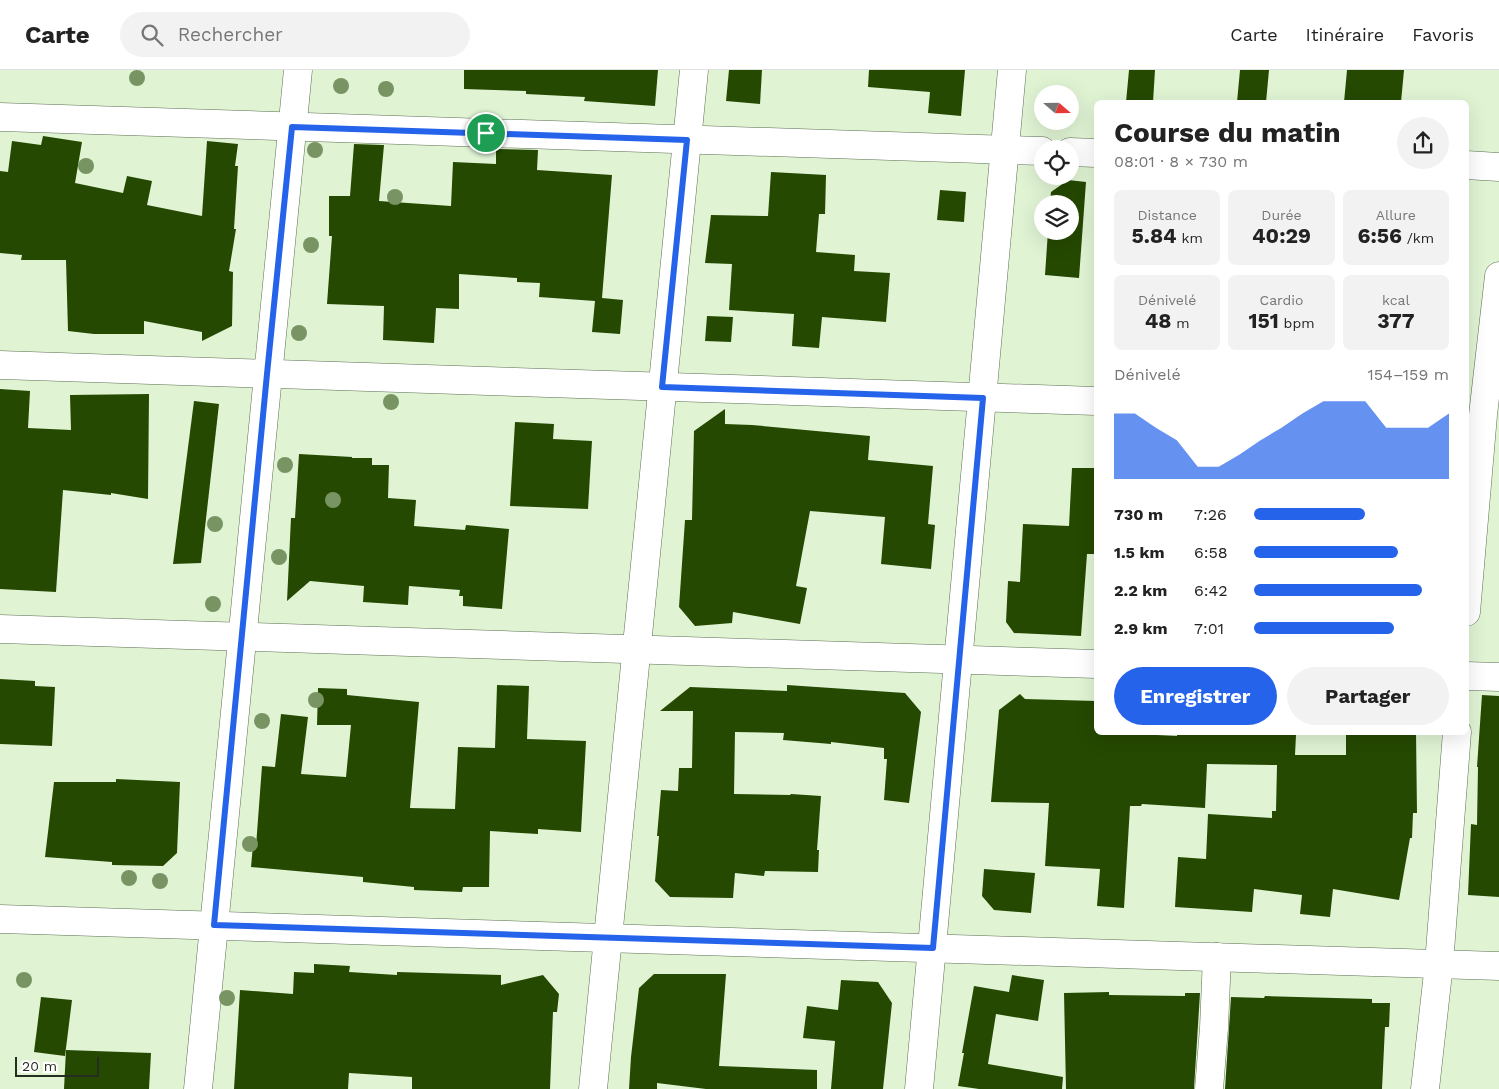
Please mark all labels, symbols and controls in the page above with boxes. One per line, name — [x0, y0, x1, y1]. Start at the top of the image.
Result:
search box — [120, 12, 470, 57]
text: Carte — [25, 21, 90, 49]
icon: search — [138, 21, 166, 49]
text: Rechercher — [178, 23, 283, 46]
text: Carte — [1230, 24, 1278, 45]
text: Itinéraire — [1306, 24, 1384, 45]
text: Favoris — [1412, 24, 1474, 45]
north arrow — [1034, 85, 1079, 130]
map controls — [1034, 85, 1079, 240]
pin — [465, 112, 507, 154]
text: Course du matin — [1114, 116, 1341, 149]
button: share — [1397, 117, 1449, 169]
icon: arrive — [472, 119, 500, 147]
button: locate — [1034, 140, 1079, 185]
text: 08:01 · 8 × 730 m — [1114, 152, 1248, 171]
button: layers — [1034, 195, 1079, 240]
text: Distance — [1137, 207, 1197, 223]
text: Durée — [1261, 207, 1302, 223]
text: Allure — [1376, 207, 1416, 223]
text: 5.84 — [1132, 223, 1177, 248]
text: 40:29 — [1252, 223, 1311, 248]
text: 6:56 — [1358, 223, 1402, 248]
text: km — [1177, 230, 1203, 246]
text: /km — [1402, 230, 1434, 246]
text: Dénivelé — [1138, 292, 1196, 308]
text: Cardio — [1260, 292, 1303, 308]
text: kcal — [1382, 292, 1410, 308]
text: 48 — [1145, 308, 1171, 333]
text: 151 — [1248, 308, 1279, 333]
text: 377 — [1377, 308, 1415, 333]
text: m — [1171, 315, 1190, 331]
text: bpm — [1279, 315, 1315, 331]
text: Dénivelé — [1114, 365, 1181, 384]
text: 154–159 m — [1368, 365, 1449, 384]
text: 730 m — [1114, 505, 1163, 524]
text: 7:26 — [1194, 505, 1227, 524]
text: 1.5 km — [1114, 543, 1164, 562]
text: 6:58 — [1194, 543, 1228, 562]
text: 2.2 km — [1114, 581, 1167, 600]
text: 6:42 — [1194, 581, 1228, 600]
text: 2.9 km — [1114, 619, 1168, 638]
text: 7:01 — [1194, 619, 1224, 638]
button: Enregistrer — [1114, 667, 1277, 725]
button: Partager — [1287, 667, 1449, 725]
scale bar — [15, 1054, 99, 1077]
text: 20 m — [22, 1058, 57, 1074]

